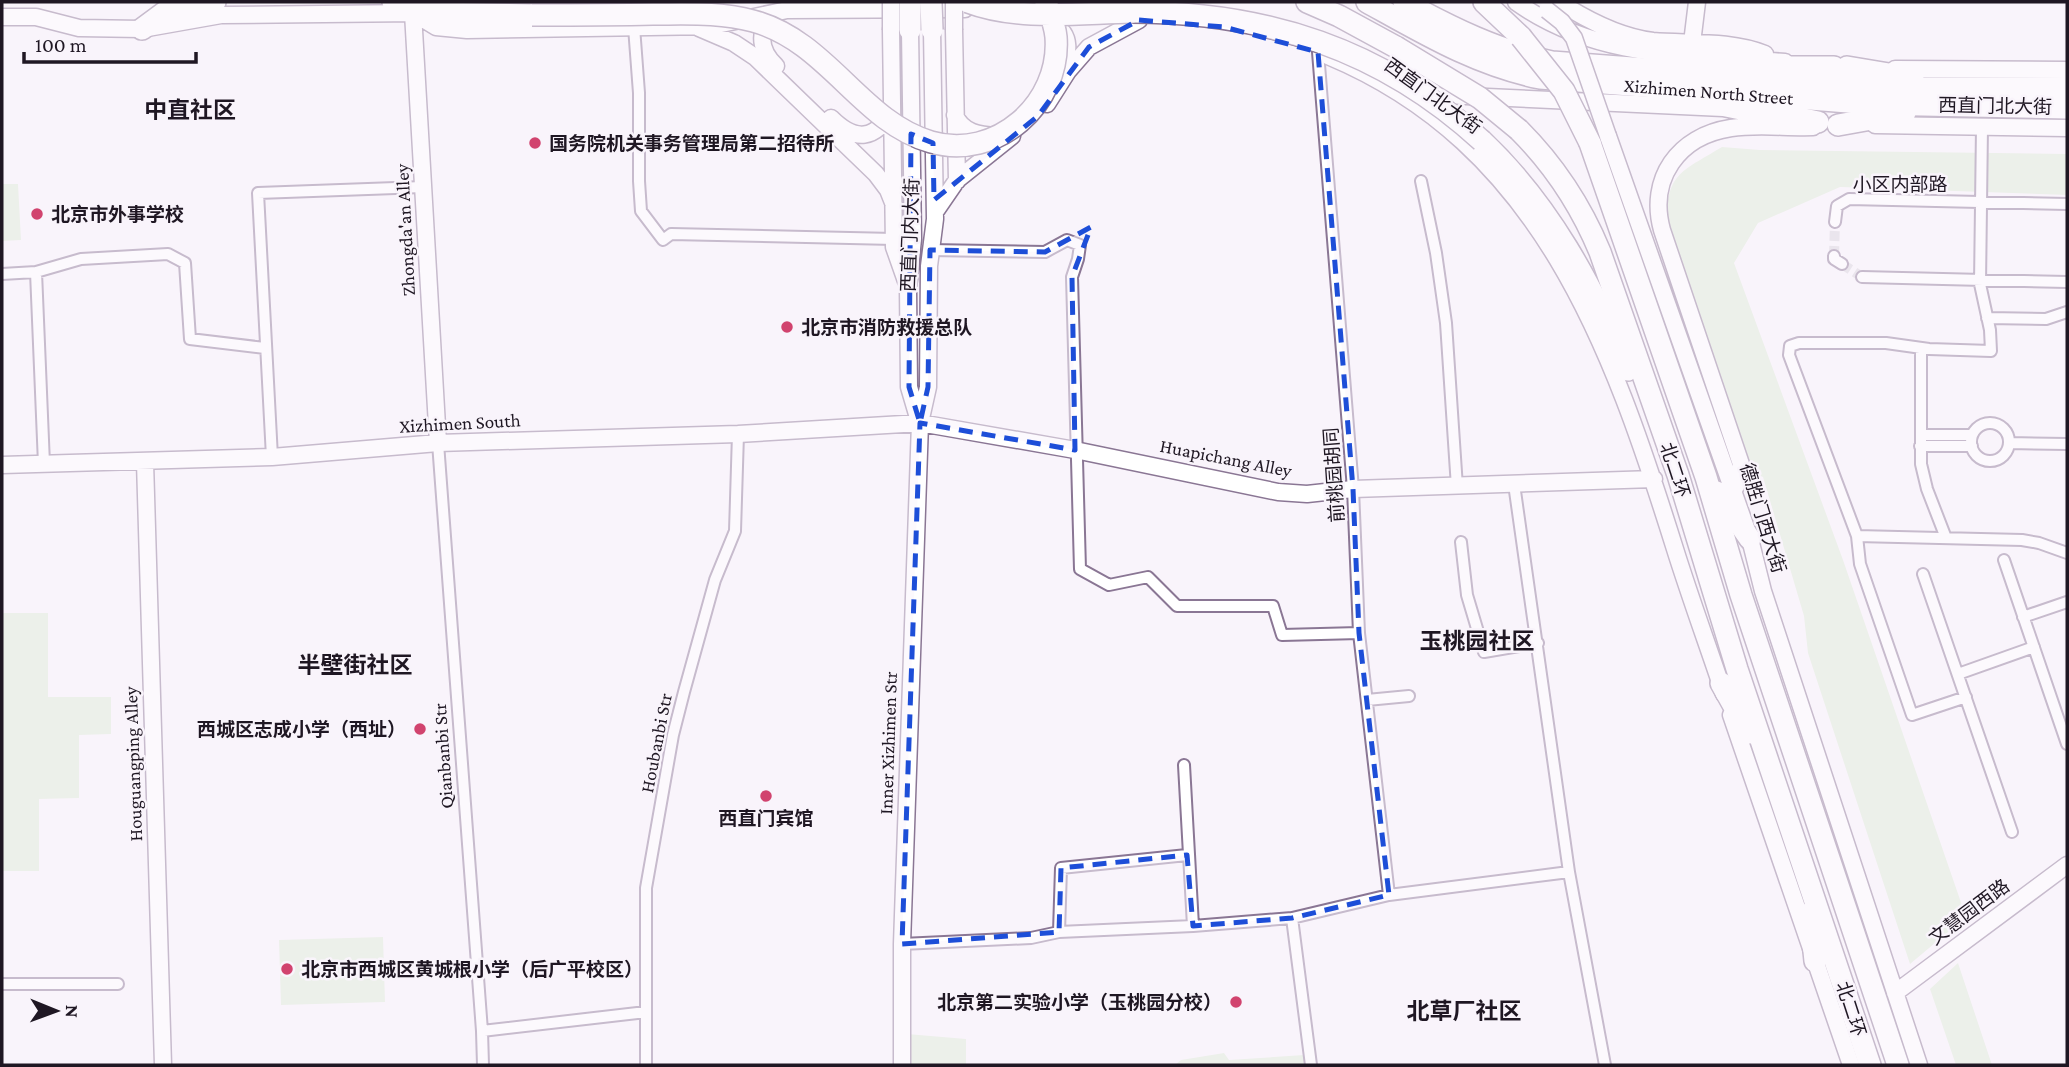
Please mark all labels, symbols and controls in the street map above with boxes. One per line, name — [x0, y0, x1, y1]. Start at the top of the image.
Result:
scale bar — [24, 21, 196, 65]
text: 100 m — [35, 33, 87, 57]
street label: 西直门北大街 — [1381, 54, 1485, 138]
street label: Xizhimen North Street — [1623, 74, 1795, 108]
street label: 西直门北大街 — [1938, 95, 2052, 117]
district label: 中直社区 — [144, 97, 236, 123]
place label: 国务院机关事务管理局第二招待所 — [549, 133, 834, 154]
marker: 国务院机关事务管理局第二招待所 — [527, 135, 543, 151]
street label: Zhongda'an Alley — [391, 163, 419, 297]
street label: 小区内部路 — [1852, 174, 1948, 195]
street label: 西直门内大街 — [898, 178, 922, 292]
place label: 北京市外事学校 — [51, 204, 184, 225]
marker: 北京市外事学校 — [29, 206, 45, 222]
place label: 北京市消防救援总队 — [801, 317, 972, 338]
marker: 北京市消防救援总队 — [779, 319, 795, 335]
street label: Xizhimen South — [399, 409, 521, 437]
street label: 前桃园胡同 — [1320, 427, 1348, 523]
street label: Huapichang Alley — [1158, 435, 1294, 481]
street label: 北二环 — [1656, 440, 1694, 500]
street label: 德胜门西大街 — [1736, 460, 1790, 576]
district label: 玉桃园社区 — [1420, 628, 1535, 654]
district label: 半壁街社区 — [298, 652, 413, 678]
street label: Inner Xizhimen Str — [875, 671, 901, 815]
street label: Houguangping Alley — [120, 686, 146, 842]
street label: Houbanbi Str — [636, 691, 676, 795]
street label: Qianbanbi Str — [429, 702, 457, 809]
place label: 西城区志成小学（西址） — [197, 719, 406, 740]
marker: 西城区志成小学（西址） — [412, 721, 428, 737]
marker: 西直门宾馆 — [758, 788, 774, 804]
place label: 西直门宾馆 — [718, 808, 814, 829]
street label: 文慧园西路 — [1925, 875, 2013, 949]
place label: 北京市西城区黄城根小学（后广平校区） — [301, 959, 643, 980]
marker: 北京市西城区黄城根小学（后广平校区） — [279, 961, 295, 977]
north arrow — [21, 976, 91, 1046]
street label: 北二环 — [1832, 979, 1870, 1039]
place label: 北京第二实验小学（玉桃园分校） — [937, 992, 1222, 1013]
marker: 北京第二实验小学（玉桃园分校） — [1228, 994, 1244, 1010]
district label: 北草厂社区 — [1407, 998, 1522, 1024]
text: N — [62, 1005, 83, 1018]

